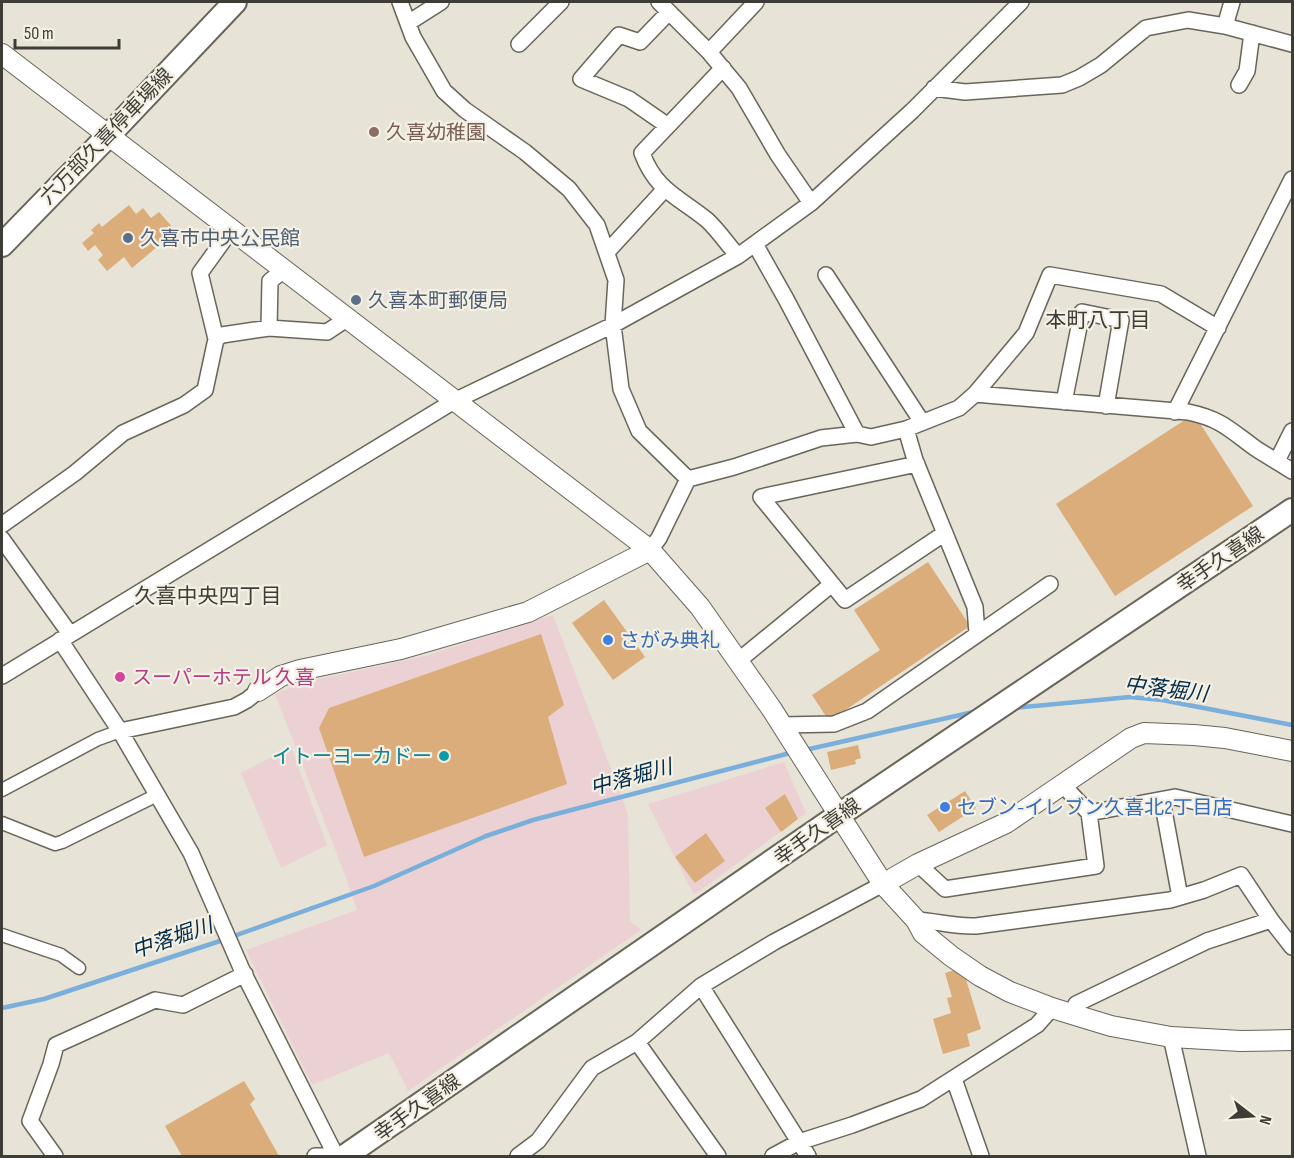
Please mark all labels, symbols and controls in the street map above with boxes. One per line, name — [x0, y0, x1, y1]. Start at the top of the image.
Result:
scale bar — [15, 12, 118, 50]
text: 50 m — [24, 23, 54, 44]
street label: 六万部久喜停車場線 — [36, 64, 178, 210]
place label: 久喜幼稚園 — [386, 121, 486, 145]
marker: 久喜幼稚園 — [367, 125, 381, 139]
place label: 久喜市中央公民館 — [140, 227, 300, 251]
marker: 久喜市中央公民館 — [121, 231, 135, 245]
place label: 久喜本町郵便局 — [368, 289, 508, 313]
marker: 久喜本町郵便局 — [349, 293, 363, 307]
district label: 本町八丁目 — [1046, 308, 1151, 333]
street label: 幸手久喜線 — [1172, 522, 1269, 598]
district label: 久喜中央四丁目 — [135, 584, 282, 609]
place label: さがみ典礼 — [620, 629, 720, 653]
marker: さがみ典礼 — [601, 633, 615, 647]
place label: スーパーホテル 久喜 — [132, 666, 315, 690]
marker: スーパーホテル 久喜 — [113, 670, 127, 684]
water label: 中落堀川 — [1123, 672, 1211, 707]
place label: イトーヨーカドー — [272, 745, 432, 769]
marker: イトーヨーカドー — [437, 749, 451, 763]
water label: 中落堀川 — [587, 754, 677, 800]
street label: 幸手久喜線 — [770, 793, 865, 870]
place label: セブン-イレブン久喜北2丁目店 — [957, 796, 1233, 820]
marker: セブン-イレブン久喜北2丁目店 — [938, 800, 952, 814]
water label: 中落堀川 — [128, 912, 218, 964]
street label: 幸手久喜線 — [370, 1069, 465, 1146]
north arrow — [1222, 1086, 1282, 1146]
text: N — [1255, 1113, 1275, 1127]

